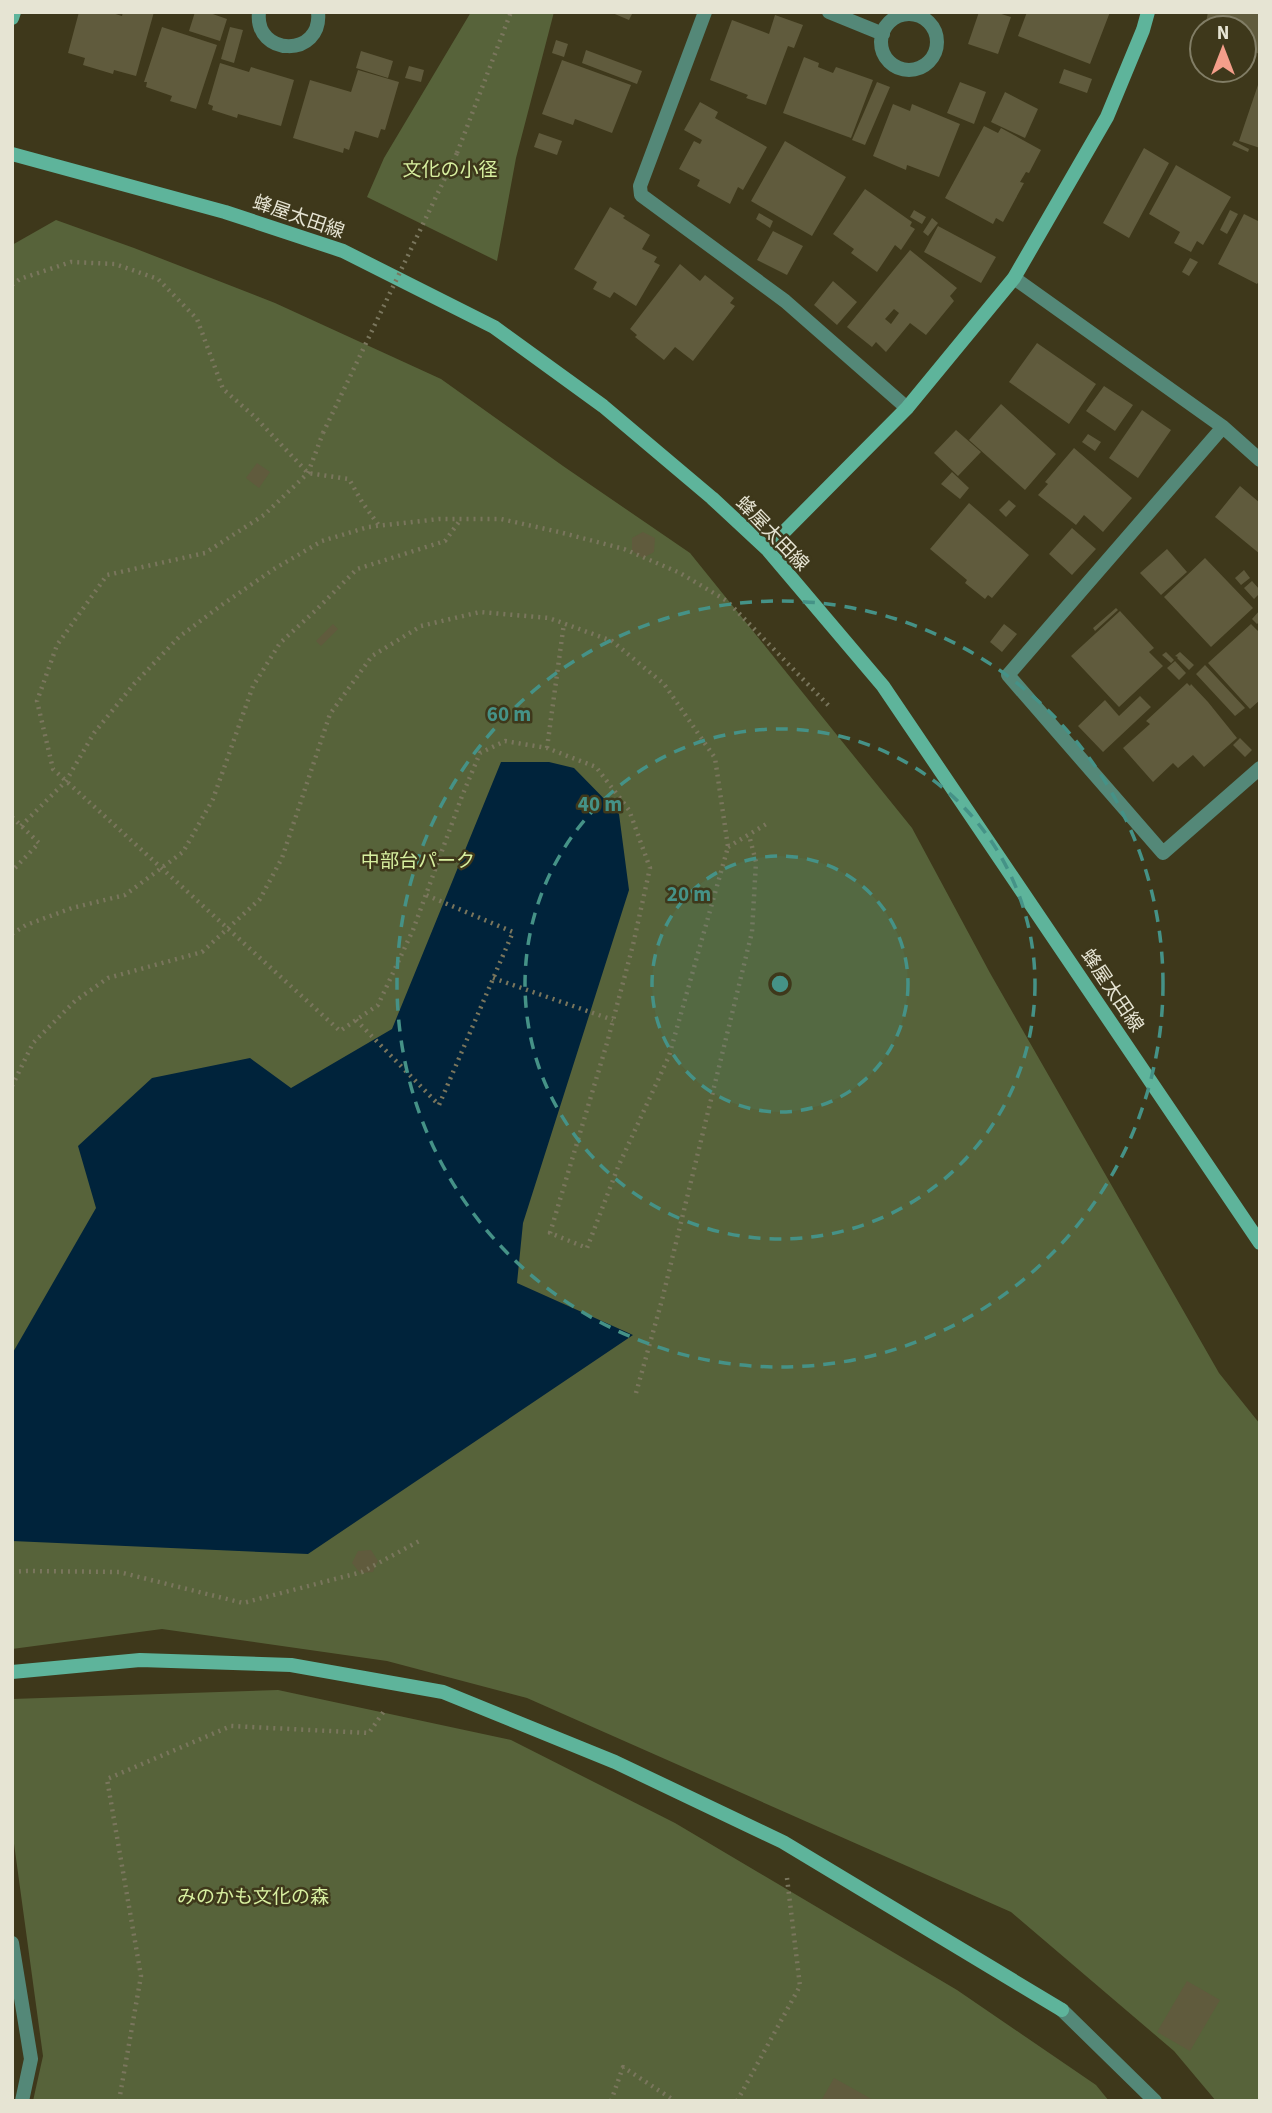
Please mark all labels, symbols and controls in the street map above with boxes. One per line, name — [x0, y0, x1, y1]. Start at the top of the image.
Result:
north arrow — [1188, 14, 1258, 84]
text: N — [1217, 20, 1229, 47]
park label: 文化の小径 — [402, 157, 498, 184]
street label: 蜂屋太田線 — [249, 189, 348, 246]
street label: 蜂屋太田線 — [729, 490, 815, 578]
text: 60 m — [487, 699, 531, 729]
text: 40 m — [578, 789, 622, 819]
park label: 中部台パーク — [361, 848, 475, 875]
text: 20 m — [667, 879, 711, 909]
street label: 蜂屋太田線 — [1074, 944, 1150, 1038]
centre of rings — [768, 972, 792, 996]
park label: みのかも文化の森 — [177, 1884, 329, 1911]

